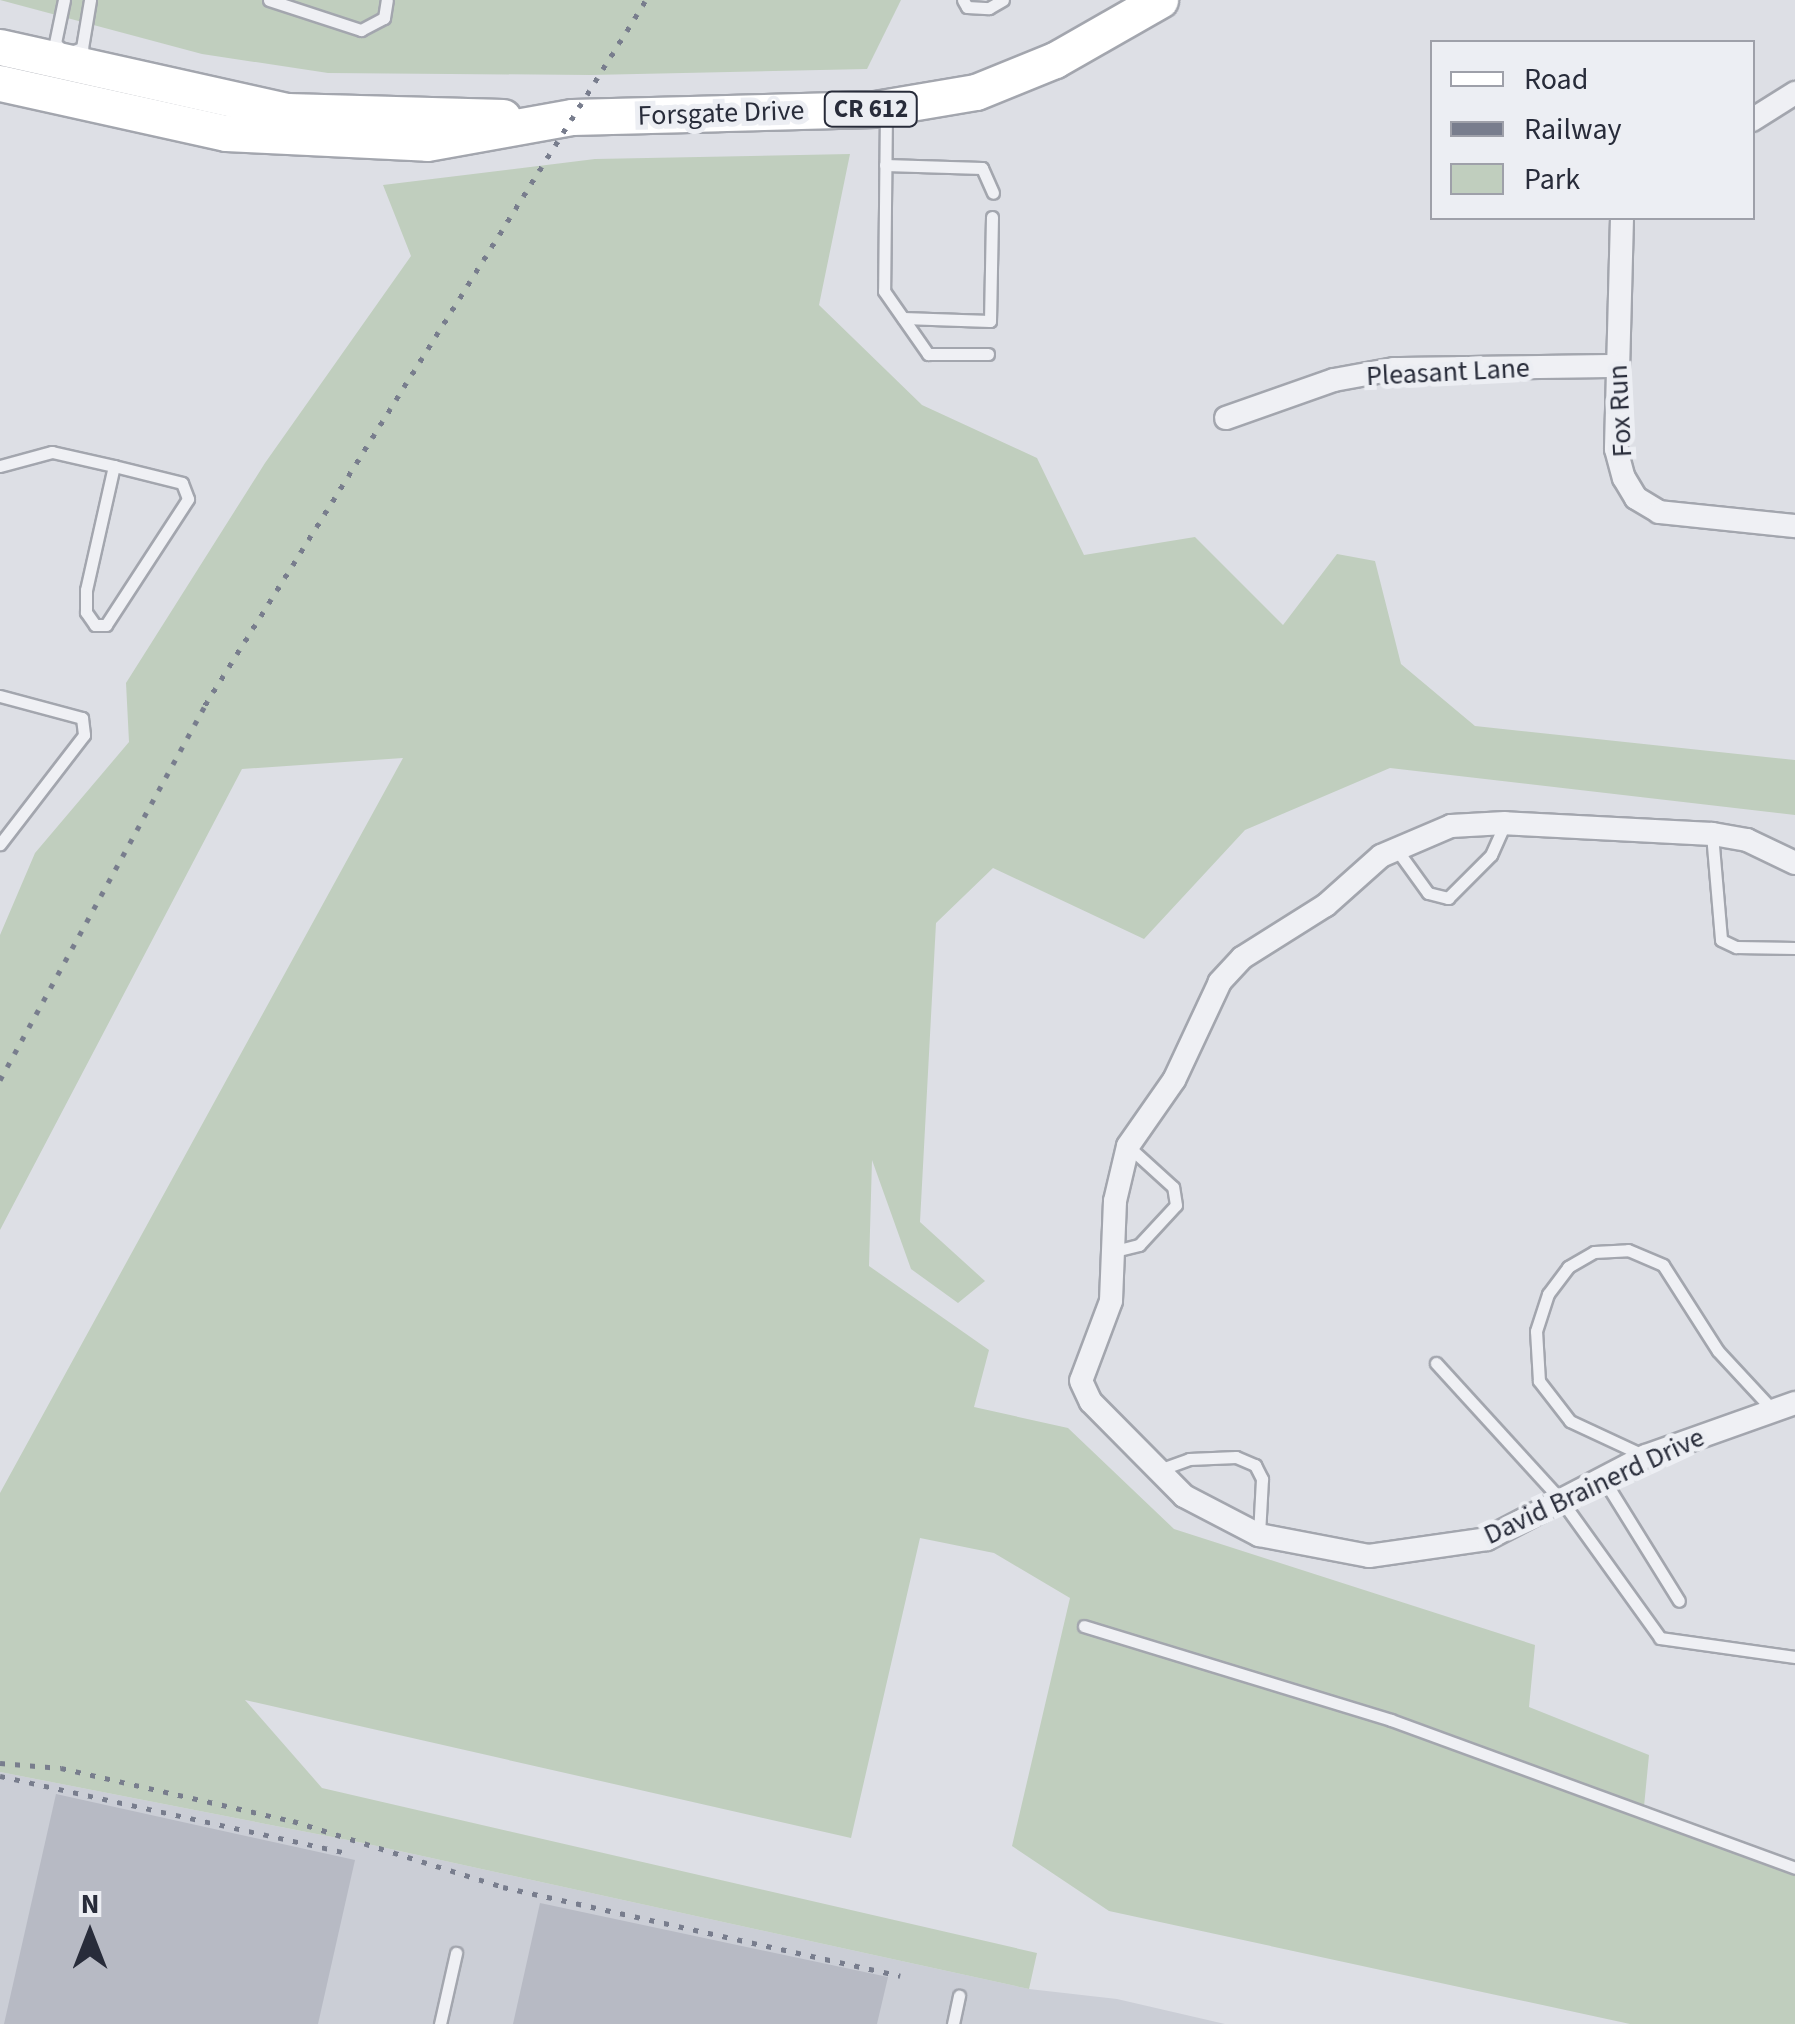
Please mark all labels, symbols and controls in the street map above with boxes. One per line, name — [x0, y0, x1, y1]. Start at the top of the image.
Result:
legend — [1430, 40, 1755, 220]
text: Road — [1524, 58, 1588, 101]
road number: CR 612 — [824, 89, 918, 129]
street label: Forsgate Drive — [637, 93, 805, 133]
text: Railway — [1524, 108, 1622, 151]
text: Park — [1524, 158, 1580, 201]
street label: Pleasant Lane — [1365, 351, 1531, 393]
street label: Fox Run — [1601, 364, 1639, 458]
street label: David Brainerd Drive — [1478, 1420, 1710, 1552]
north arrow — [40, 1884, 140, 1984]
text: N — [81, 1884, 99, 1924]

